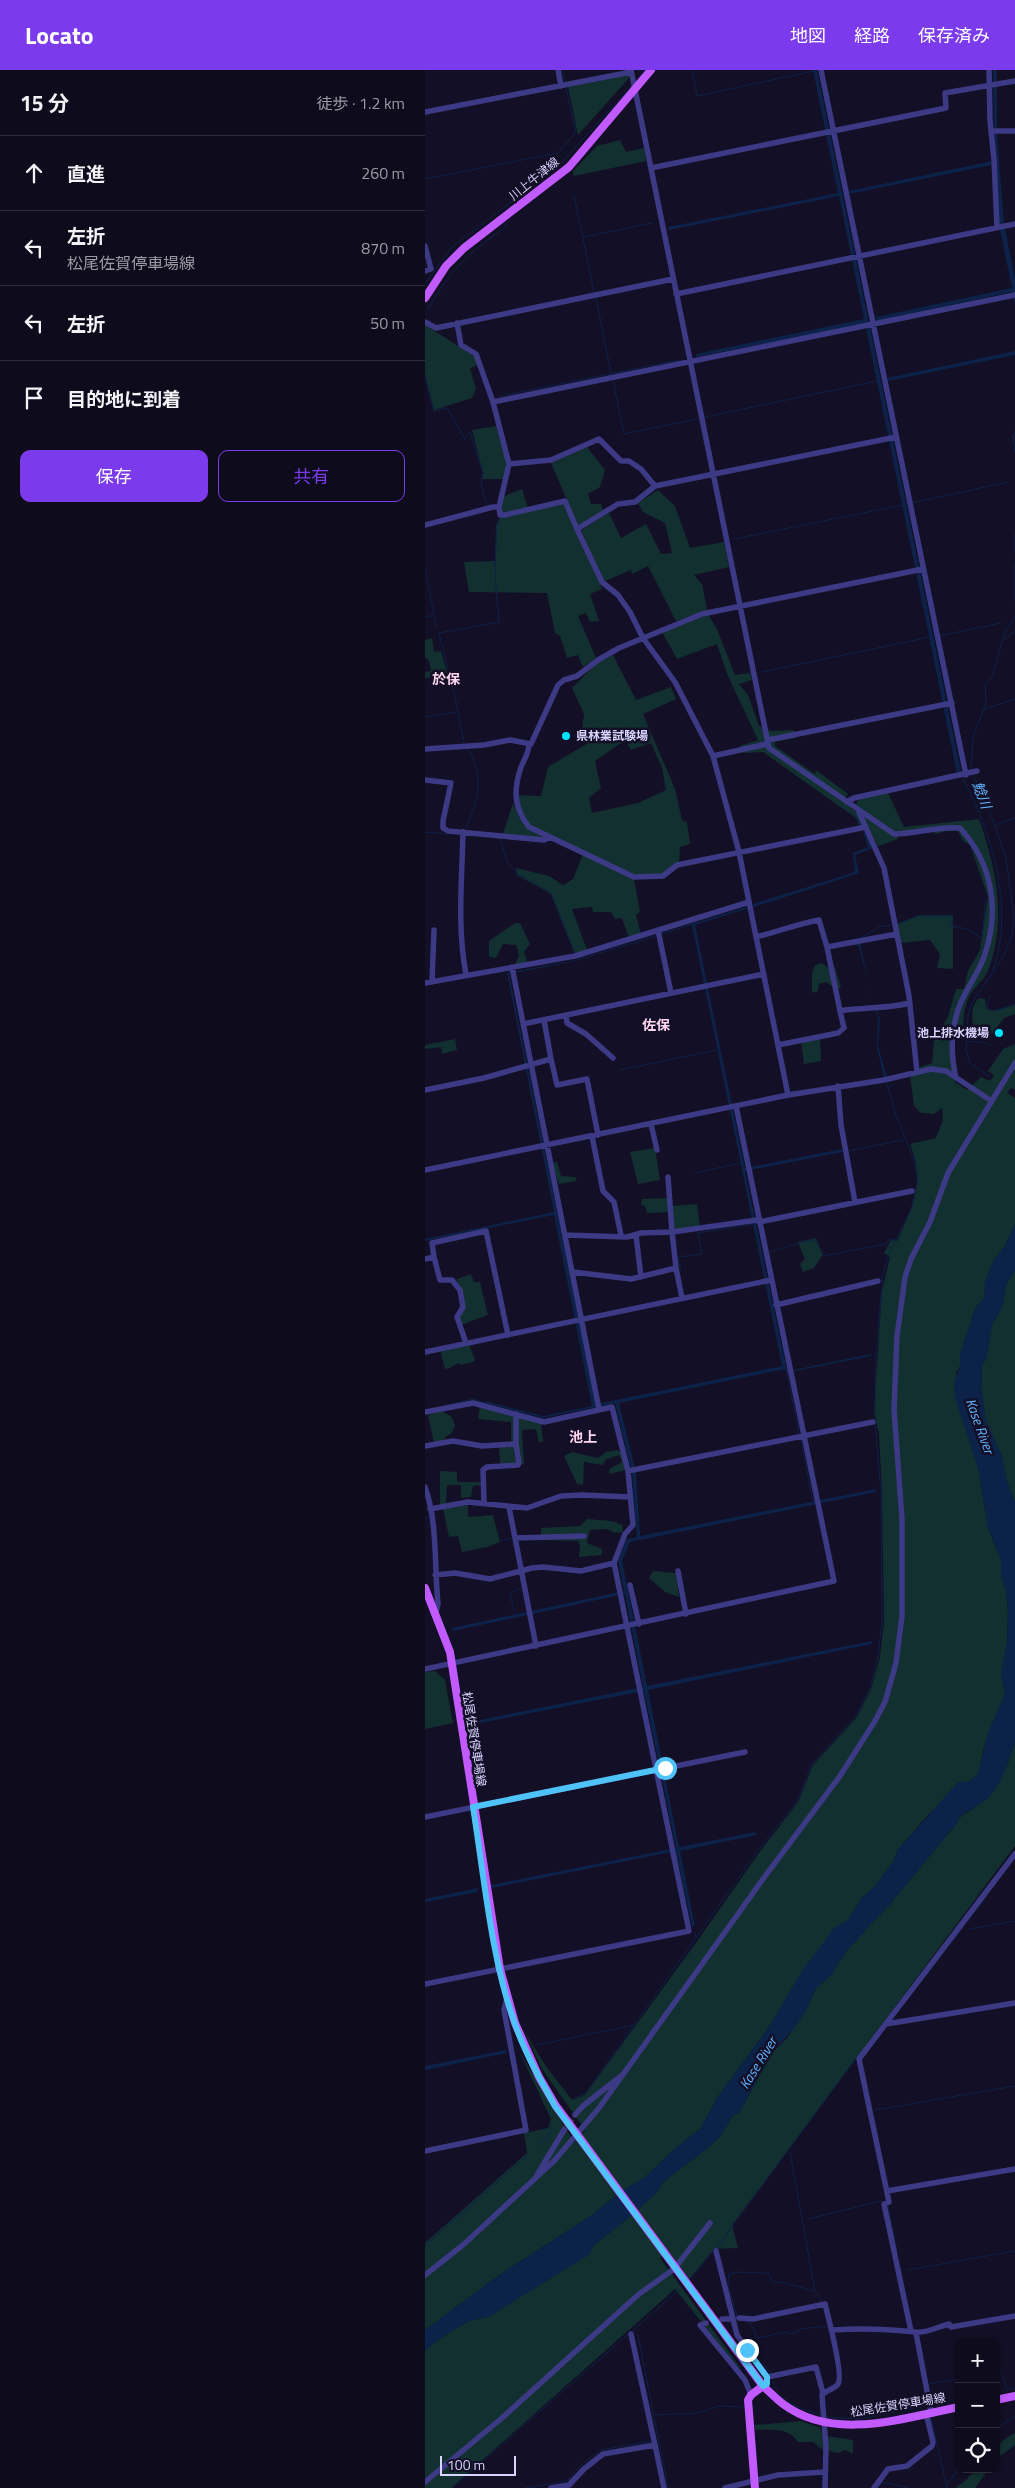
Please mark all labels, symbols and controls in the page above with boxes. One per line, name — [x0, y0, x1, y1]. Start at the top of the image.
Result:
text: Locato — [25, 17, 94, 53]
text: 地図 — [790, 22, 826, 49]
text: 経路 — [854, 22, 890, 49]
text: 保存済み — [918, 22, 990, 49]
text: 15 分 — [20, 87, 69, 119]
text: 徒歩 · 1.2 km — [317, 91, 405, 115]
street label: 川上牛津線 — [504, 152, 563, 205]
icon: ahead — [20, 159, 48, 187]
text: 直進 — [67, 159, 105, 188]
text: 260 m — [361, 161, 405, 185]
text: 左折 — [67, 221, 105, 250]
icon: left — [20, 234, 48, 262]
text: 870 m — [361, 236, 405, 260]
text: 松尾佐賀停車場線 — [67, 251, 195, 275]
icon: left — [20, 309, 48, 337]
text: 左折 — [67, 309, 105, 338]
text: 50 m — [370, 311, 405, 335]
icon: arrive — [20, 384, 48, 412]
text: 目的地に到着 — [67, 384, 181, 413]
button: 保存 — [20, 450, 208, 502]
button: 共有 — [218, 450, 405, 502]
district label: 於保 — [432, 668, 460, 689]
place label: 県林業試験場 — [576, 726, 648, 745]
marker: 県林業試験場 — [560, 730, 572, 742]
water label: 鯰川 — [968, 778, 998, 814]
district label: 佐保 — [642, 1014, 670, 1035]
place label: 池上排水機場 — [917, 1023, 989, 1042]
marker: 池上排水機場 — [993, 1027, 1005, 1039]
water label: Kase River — [961, 1395, 1001, 1458]
district label: 池上 — [569, 1426, 597, 1447]
street label: 松尾佐賀停車場線 — [458, 1690, 491, 1788]
route start — [654, 1757, 677, 1780]
water label: Kase River — [733, 2031, 783, 2093]
map controls — [955, 2338, 1000, 2473]
button: + — [955, 2338, 1000, 2383]
route end — [736, 2339, 759, 2362]
button: − — [955, 2383, 1000, 2428]
street label: 松尾佐賀停車場線 — [849, 2388, 947, 2421]
button: locate — [955, 2428, 1000, 2473]
scale bar — [440, 2453, 516, 2476]
text: 100 m — [447, 2454, 485, 2475]

